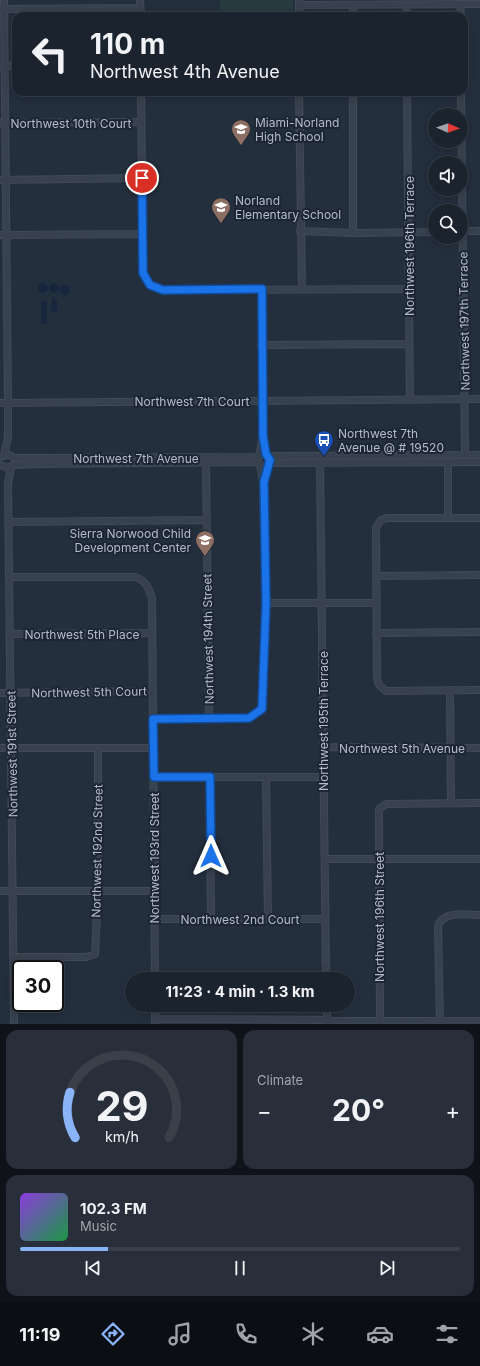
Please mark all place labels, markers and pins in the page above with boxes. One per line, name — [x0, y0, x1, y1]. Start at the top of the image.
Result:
place label: Miami-Norland High School — [255, 115, 339, 144]
school or university icon: Miami-Norland High School — [230, 118, 252, 146]
pin — [125, 161, 159, 195]
place label: Norland Elementary School — [235, 193, 341, 222]
school or university icon: Norland Elementary School — [210, 196, 232, 224]
place label: Northwest 7th Avenue @ # 19520 — [338, 426, 444, 455]
bus stop icon: Northwest 7th Avenue @ # 19520 — [313, 429, 335, 457]
place label: Sierra Norwood Child Development Center — [69, 526, 191, 555]
school or university icon: Sierra Norwood Child Development Center — [194, 529, 216, 557]

